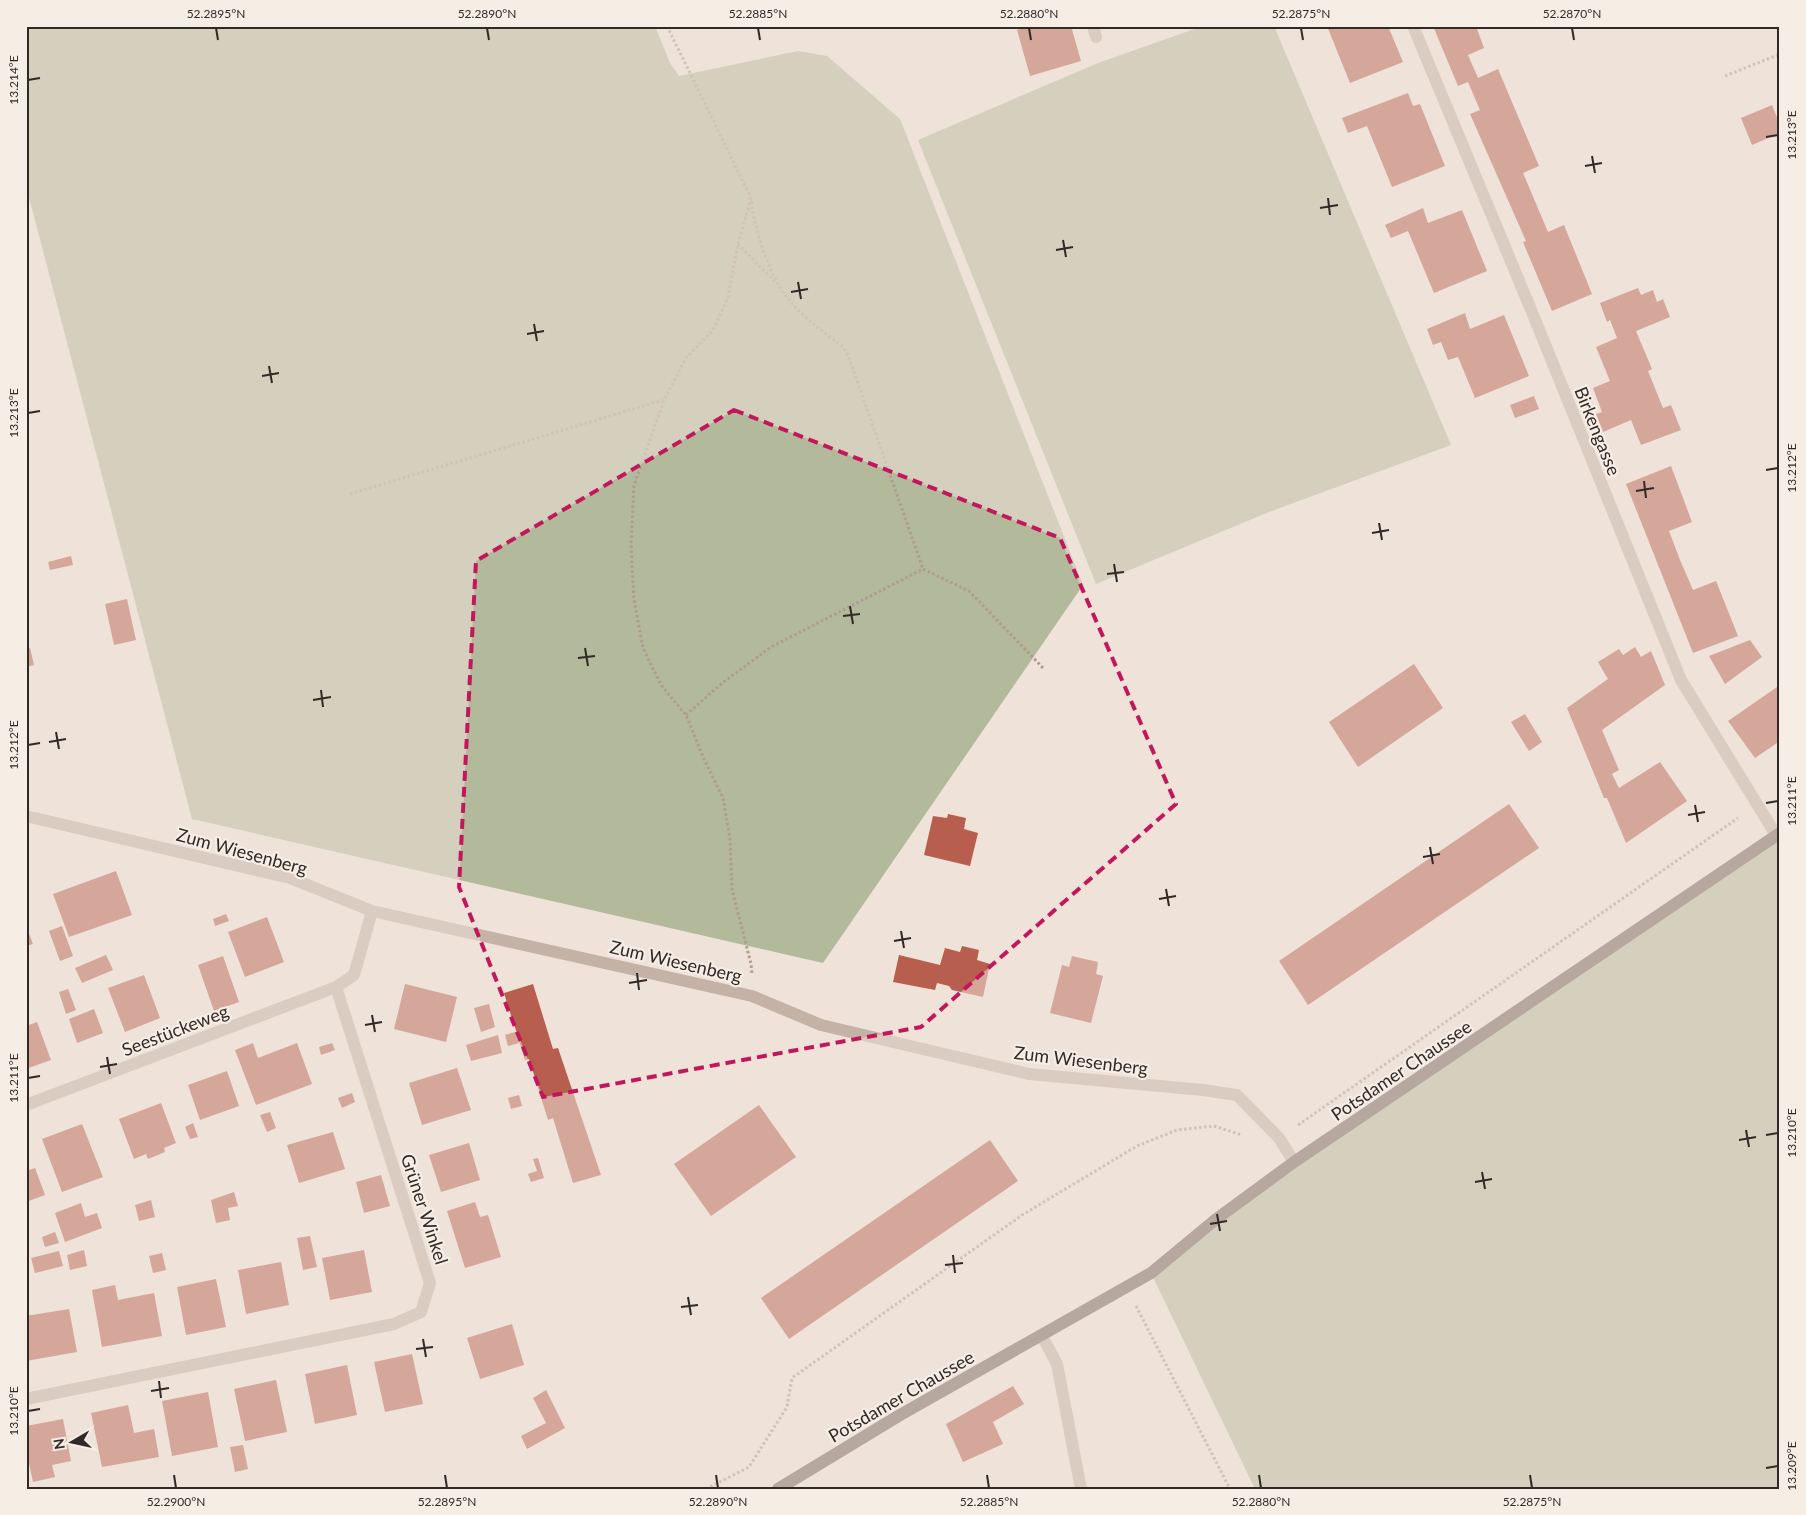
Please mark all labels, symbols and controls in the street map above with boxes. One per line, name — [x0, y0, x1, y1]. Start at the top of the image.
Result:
text: 52.2895°N — [187, 6, 245, 21]
text: 52.2890°N — [458, 6, 516, 21]
text: 52.2885°N — [729, 6, 787, 21]
text: 52.2880°N — [1000, 6, 1058, 21]
text: 52.2875°N — [1272, 6, 1330, 21]
text: 52.2870°N — [1543, 6, 1601, 21]
text: 13.214°E — [6, 55, 21, 105]
text: 13.213°E — [1784, 110, 1799, 160]
street label: Birkengasse — [1570, 383, 1626, 479]
text: 13.213°E — [6, 388, 21, 438]
text: 13.212°E — [1784, 443, 1799, 493]
text: 13.212°E — [6, 720, 21, 770]
text: 13.211°E — [1784, 776, 1799, 826]
street label: Zum Wiesenberg — [174, 823, 310, 879]
street label: Zum Wiesenberg — [608, 935, 744, 987]
street label: Seestückeweg — [119, 1000, 231, 1060]
street label: Potsdamer Chaussee — [1327, 1015, 1475, 1125]
street label: Zum Wiesenberg — [1013, 1041, 1149, 1079]
text: 13.211°E — [6, 1053, 21, 1103]
text: 13.210°E — [1784, 1108, 1799, 1158]
street label: Grüner Winkel — [397, 1151, 453, 1267]
street label: Potsdamer Chaussee — [824, 1345, 978, 1447]
text: 13.210°E — [6, 1386, 21, 1436]
north arrow — [48, 1418, 98, 1468]
text: N — [49, 1437, 68, 1451]
text: 13.209°E — [1784, 1441, 1799, 1491]
text: 52.2900°N — [147, 1494, 205, 1509]
text: 52.2895°N — [418, 1494, 476, 1509]
text: 52.2890°N — [689, 1494, 747, 1509]
text: 52.2885°N — [960, 1494, 1018, 1509]
text: 52.2880°N — [1232, 1494, 1290, 1509]
text: 52.2875°N — [1503, 1494, 1561, 1509]

